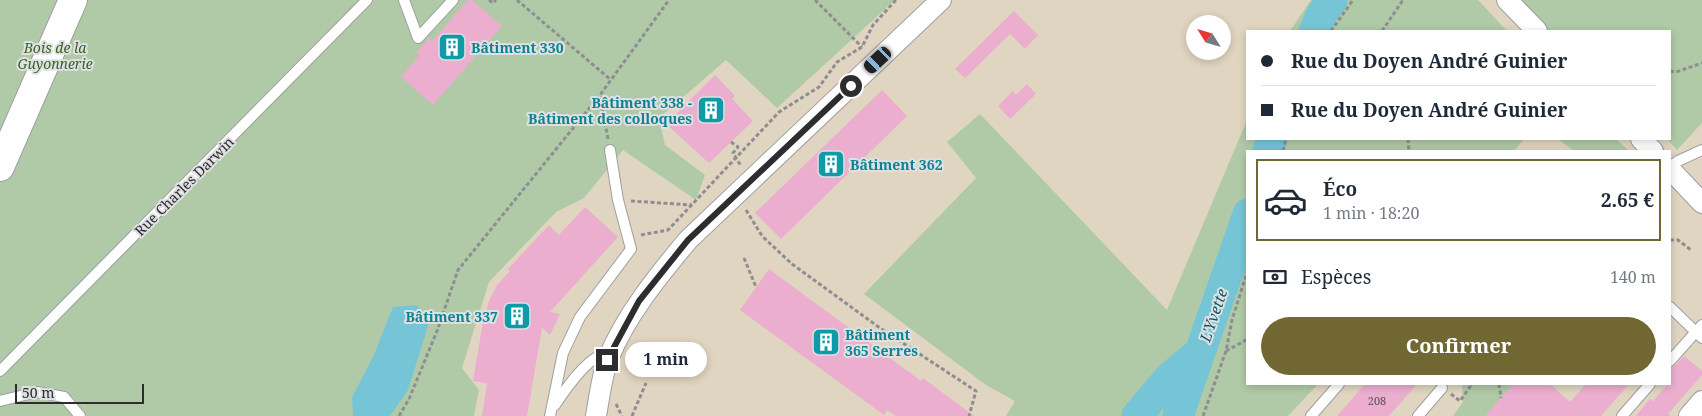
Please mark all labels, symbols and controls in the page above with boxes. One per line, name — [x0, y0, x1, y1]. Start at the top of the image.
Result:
north arrow — [1186, 15, 1231, 60]
map controls — [1186, 15, 1231, 60]
building icon: Bâtiment 330 — [437, 32, 467, 62]
park label: Bois de la Guyonnerie — [17, 38, 93, 73]
place label: Bâtiment 330 — [471, 38, 564, 57]
car — [861, 44, 894, 76]
text: Rue du Doyen André Guinier — [1291, 48, 1568, 74]
route start — [840, 75, 862, 97]
place label: Bâtiment 338 - Bâtiment des colloques — [528, 93, 692, 128]
building icon: Bâtiment 338 - Bâtiment des colloques — [696, 95, 726, 125]
text: Rue du Doyen André Guinier — [1291, 97, 1568, 123]
street label: Rue Charles Darwin — [130, 132, 238, 240]
building icon: Bâtiment 362 — [816, 149, 846, 179]
place label: Bâtiment 362 — [850, 155, 943, 174]
text: Éco — [1323, 176, 1357, 202]
icon: car — [1263, 178, 1308, 223]
text: 2.65 € — [1601, 187, 1654, 213]
text: 1 min · 18:20 — [1323, 202, 1419, 224]
icon: cash — [1261, 263, 1289, 291]
text: Espèces — [1301, 264, 1371, 290]
text: 140 m — [1610, 266, 1656, 288]
water label: L'Yvette — [1194, 285, 1232, 345]
building icon: Bâtiment 337 — [502, 301, 532, 331]
place label: Bâtiment 337 — [405, 307, 498, 326]
button: Confirmer — [1261, 317, 1656, 375]
place label: Bâtiment 365 Serres — [845, 325, 918, 360]
building icon: Bâtiment 365 Serres — [811, 327, 841, 357]
callout: 1 min — [624, 342, 707, 378]
text: 1 min — [643, 348, 689, 370]
route end — [596, 349, 618, 371]
scale bar — [15, 381, 144, 404]
text: 50 m — [22, 383, 55, 402]
house number: 208 — [1368, 393, 1386, 408]

